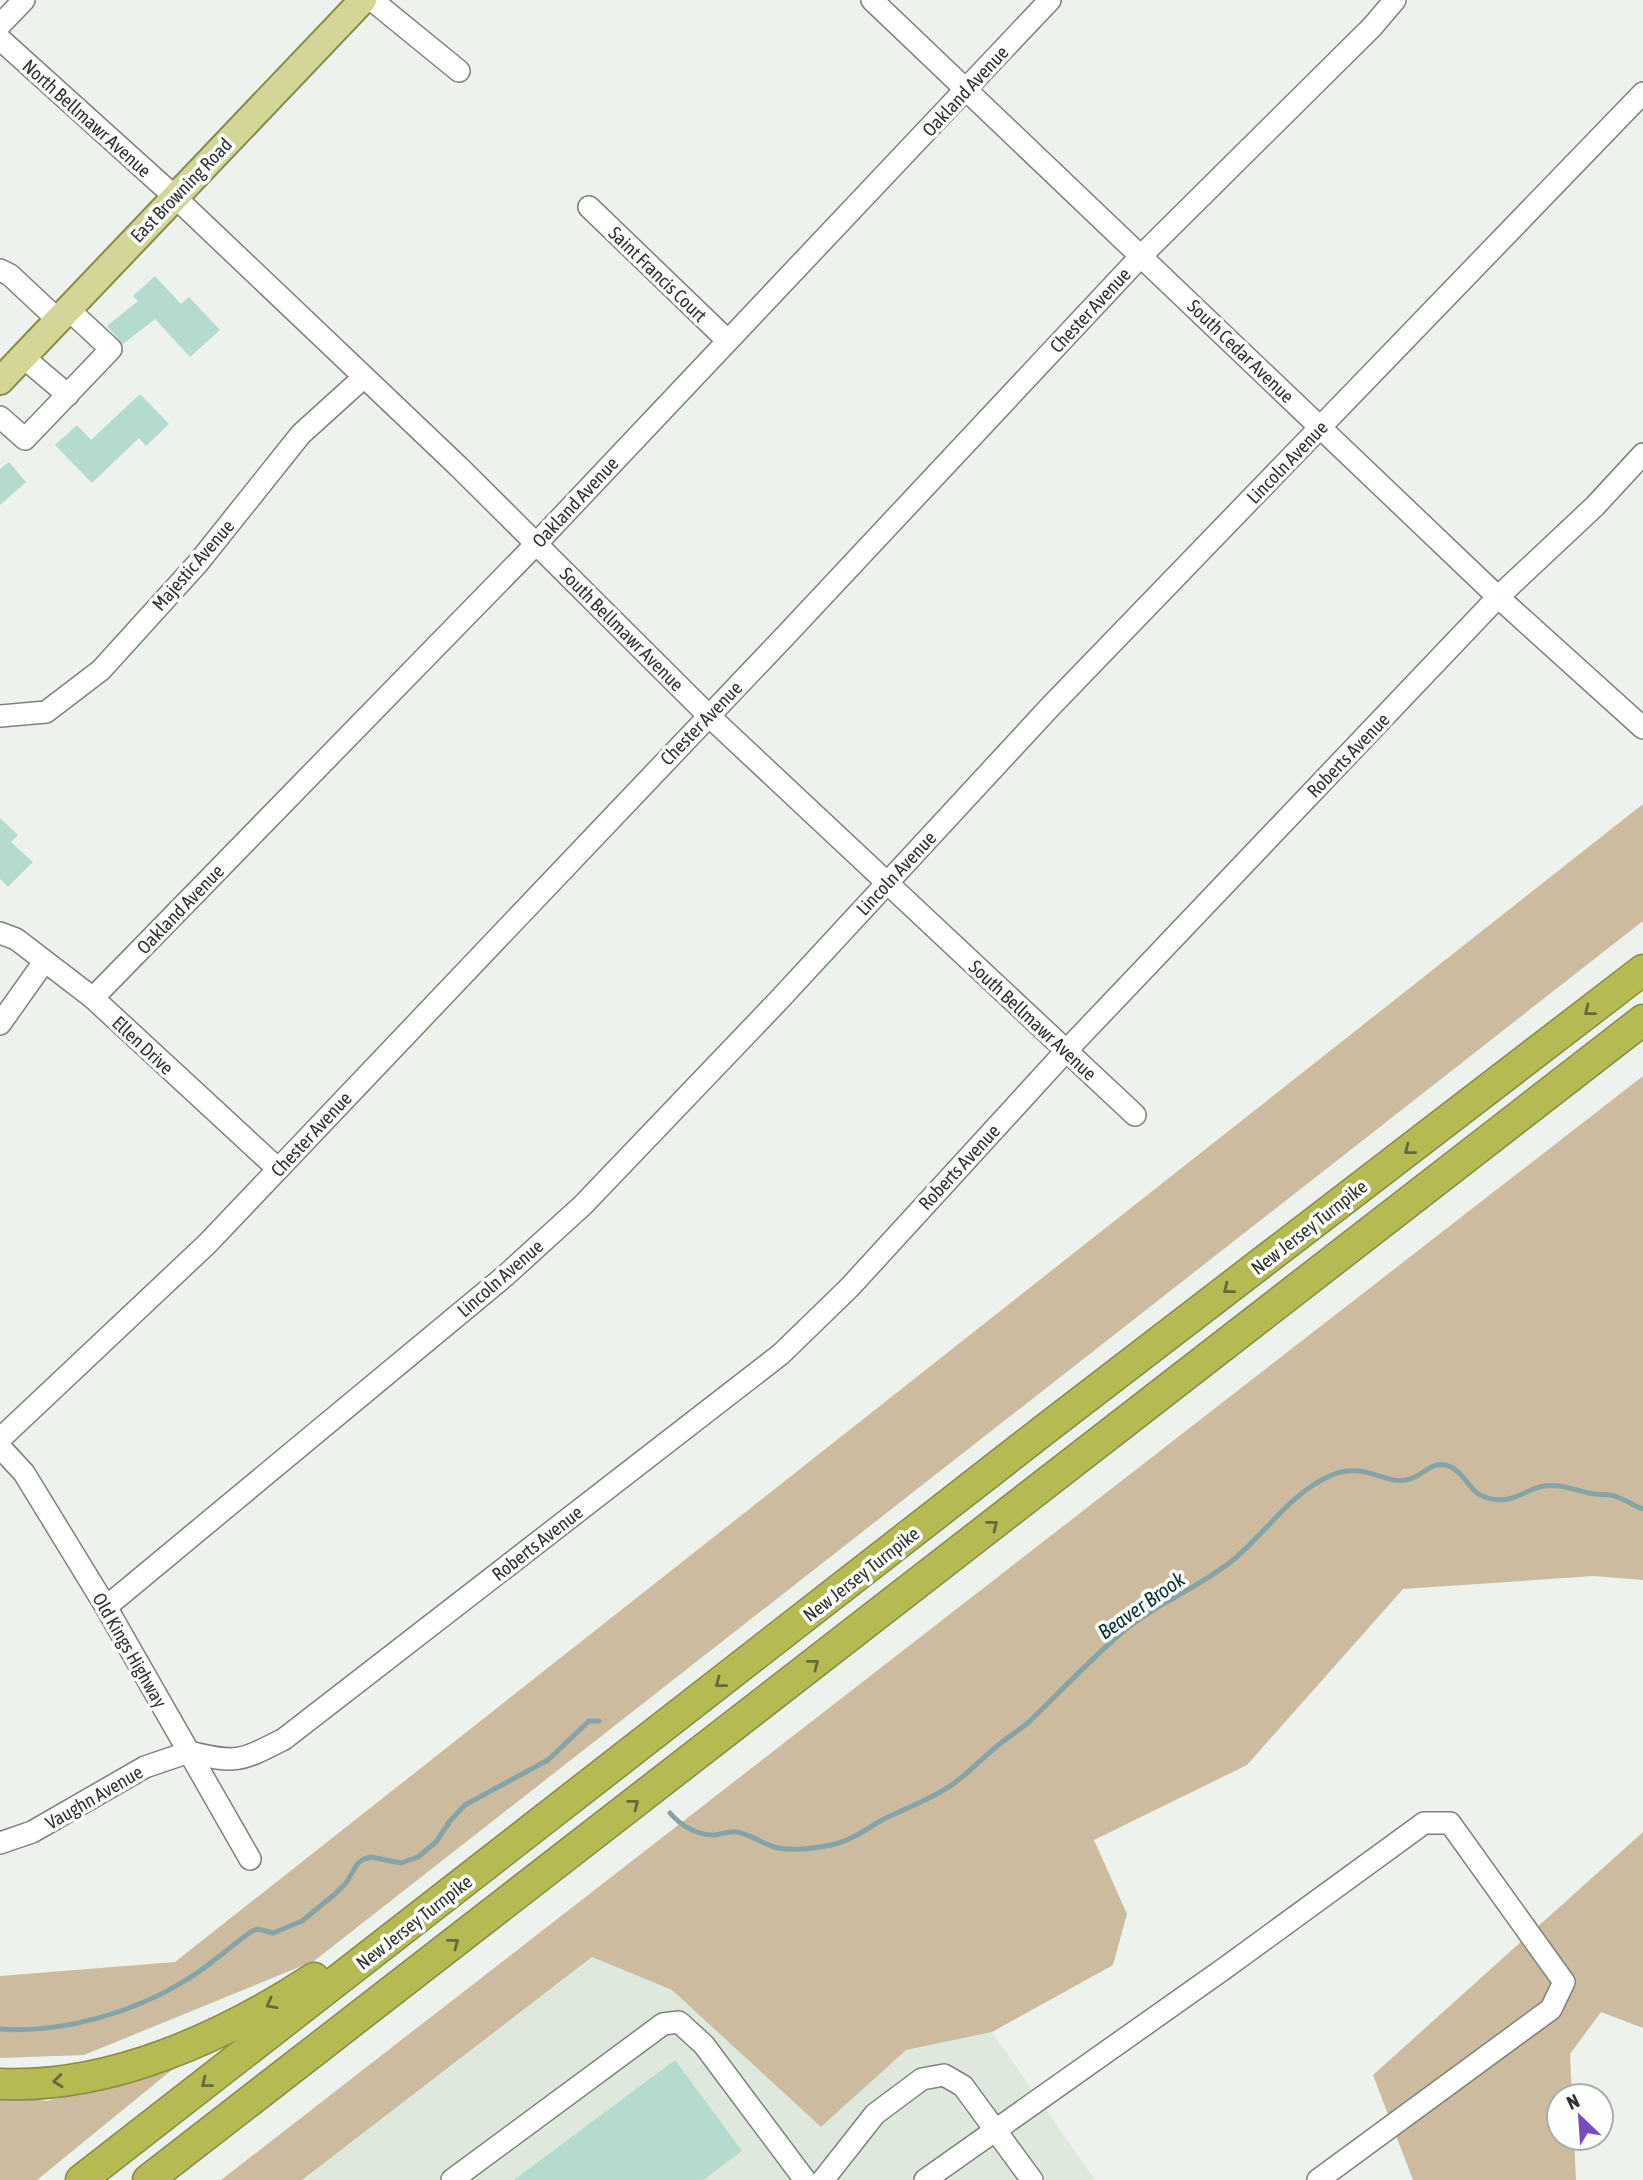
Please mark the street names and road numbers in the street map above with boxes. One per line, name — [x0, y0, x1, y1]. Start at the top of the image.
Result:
street label: Oakland Avenue — [918, 41, 1012, 141]
street label: North Bellmawr Avenue — [18, 55, 156, 181]
street label: East Browning Road — [126, 133, 236, 247]
street label: Saint Francis Court — [605, 222, 711, 326]
street label: Chester Avenue — [1045, 263, 1135, 357]
street label: South Cedar Avenue — [1183, 295, 1299, 407]
street label: Lincoln Avenue — [1242, 416, 1332, 508]
street label: Oakland Avenue — [528, 452, 622, 552]
street label: Majestic Avenue — [148, 515, 238, 615]
street label: South Bellmawr Avenue — [556, 563, 688, 695]
street label: Chester Avenue — [656, 677, 746, 769]
street label: Roberts Avenue — [1302, 708, 1394, 802]
street label: Lincoln Avenue — [852, 827, 940, 919]
street label: Oakland Avenue — [132, 860, 228, 958]
street label: South Bellmawr Avenue — [965, 955, 1101, 1085]
street label: Ellen Drive — [108, 1011, 178, 1079]
street label: Chester Avenue — [266, 1087, 356, 1181]
street label: Roberts Avenue — [914, 1120, 1004, 1214]
street label: New Jersey Turnpike — [1247, 1175, 1371, 1279]
street label: Lincoln Avenue — [453, 1235, 547, 1321]
street label: Roberts Avenue — [487, 1501, 587, 1585]
street label: New Jersey Turnpike — [799, 1522, 923, 1626]
street label: Old Kings Highway — [88, 1589, 172, 1711]
street label: Vaughn Avenue — [41, 1760, 147, 1834]
street label: New Jersey Turnpike — [352, 1870, 476, 1974]

